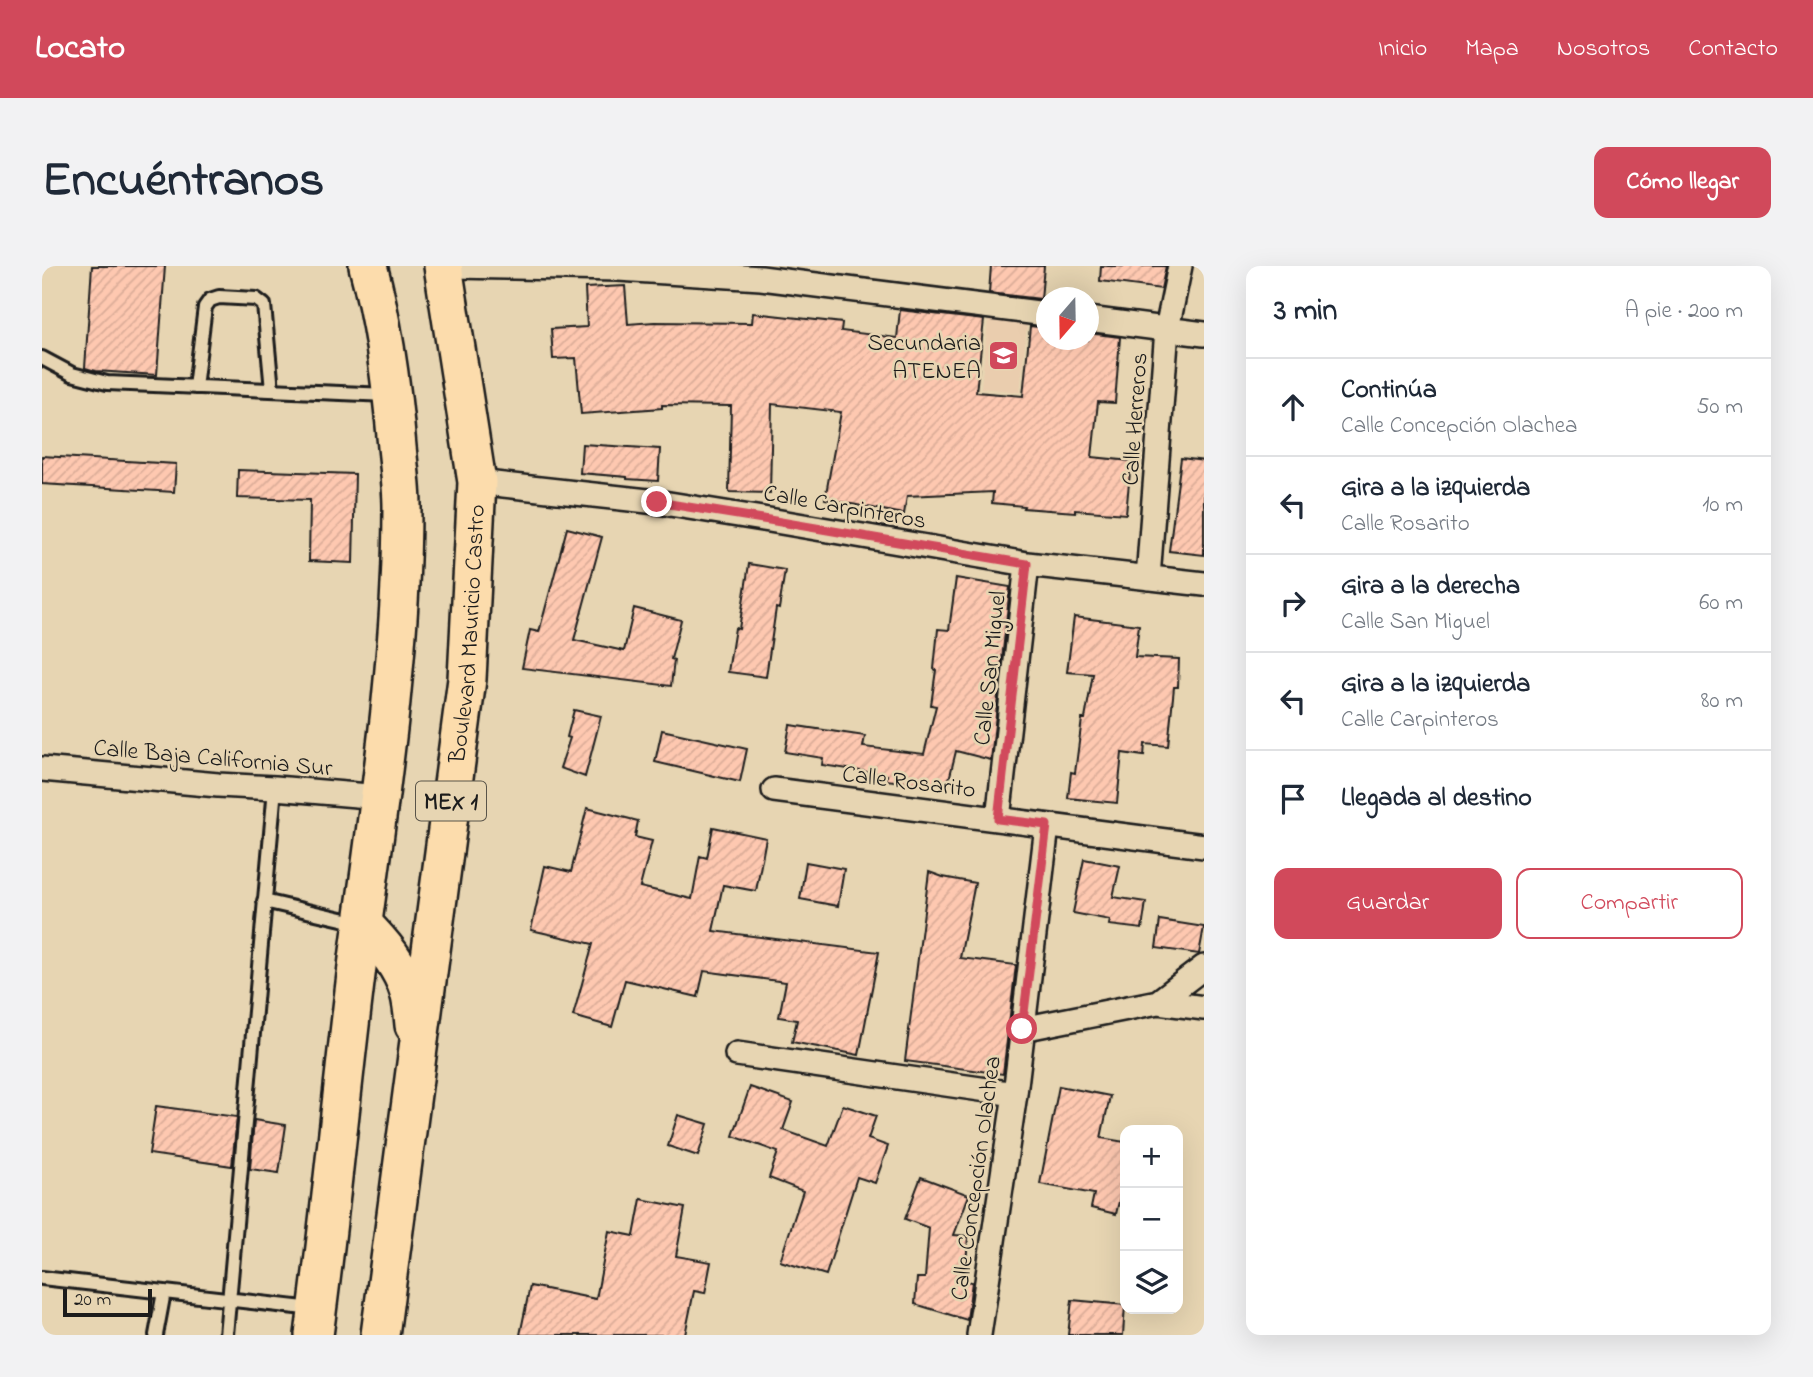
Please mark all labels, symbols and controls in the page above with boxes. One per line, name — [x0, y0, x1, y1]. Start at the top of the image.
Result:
text: Locato — [35, 25, 125, 73]
text: Inicio — [1378, 32, 1427, 67]
text: Mapa — [1465, 32, 1519, 67]
text: Nosotros — [1557, 32, 1650, 67]
text: Contacto — [1688, 32, 1778, 67]
text: Encuéntranos — [42, 146, 324, 218]
button: Cómo llegar — [1594, 147, 1771, 218]
north arrow — [1036, 287, 1099, 350]
text: 3 min — [1274, 290, 1337, 334]
text: A pie · 200 m — [1625, 295, 1743, 328]
place label: Secundaria ATENEA — [868, 327, 981, 390]
school or university icon: Secundaria ATENEA — [987, 339, 1021, 373]
street label: Calle Herreros — [1114, 351, 1159, 487]
text: Continúa — [1341, 372, 1437, 410]
icon: ahead — [1274, 388, 1312, 426]
text: 50 m — [1696, 391, 1743, 424]
text: Calle Concepción Olachea — [1341, 410, 1577, 443]
text: Gira a la izquierda — [1341, 470, 1530, 508]
street label: Calle Carpinteros — [760, 477, 929, 540]
route end — [641, 486, 672, 517]
icon: left — [1274, 486, 1312, 524]
text: 10 m — [1702, 489, 1743, 522]
street label: Boulevard Mauricio Castro — [441, 504, 496, 766]
text: Calle Rosarito — [1341, 508, 1470, 541]
text: Gira a la derecha — [1341, 568, 1520, 606]
icon: right — [1274, 584, 1312, 622]
text: 60 m — [1699, 587, 1743, 620]
street label: Calle San Miguel — [966, 589, 1017, 747]
text: Calle San Miguel — [1341, 606, 1490, 639]
text: Gira a la izquierda — [1341, 666, 1530, 704]
icon: left — [1274, 682, 1312, 720]
text: 80 m — [1701, 685, 1743, 718]
text: Calle Carpinteros — [1341, 704, 1499, 737]
street label: Calle Baja California Sur — [92, 732, 334, 787]
street label: Calle Rosarito — [840, 758, 977, 809]
icon: arrive — [1274, 780, 1312, 818]
text: Llegada al destino — [1341, 780, 1532, 818]
road number: MEX 1 — [416, 782, 486, 820]
button: Guardar — [1274, 868, 1502, 939]
button: Compartir — [1516, 868, 1743, 939]
route start — [1006, 1013, 1037, 1044]
street label: Calle Concepción Olachea — [943, 1054, 1012, 1303]
map controls — [1120, 1125, 1183, 1314]
button: + — [1120, 1125, 1183, 1188]
button: − — [1120, 1188, 1183, 1251]
button: layers — [1120, 1251, 1183, 1314]
scale bar — [63, 1286, 152, 1318]
text: 20 m — [74, 1287, 111, 1314]

